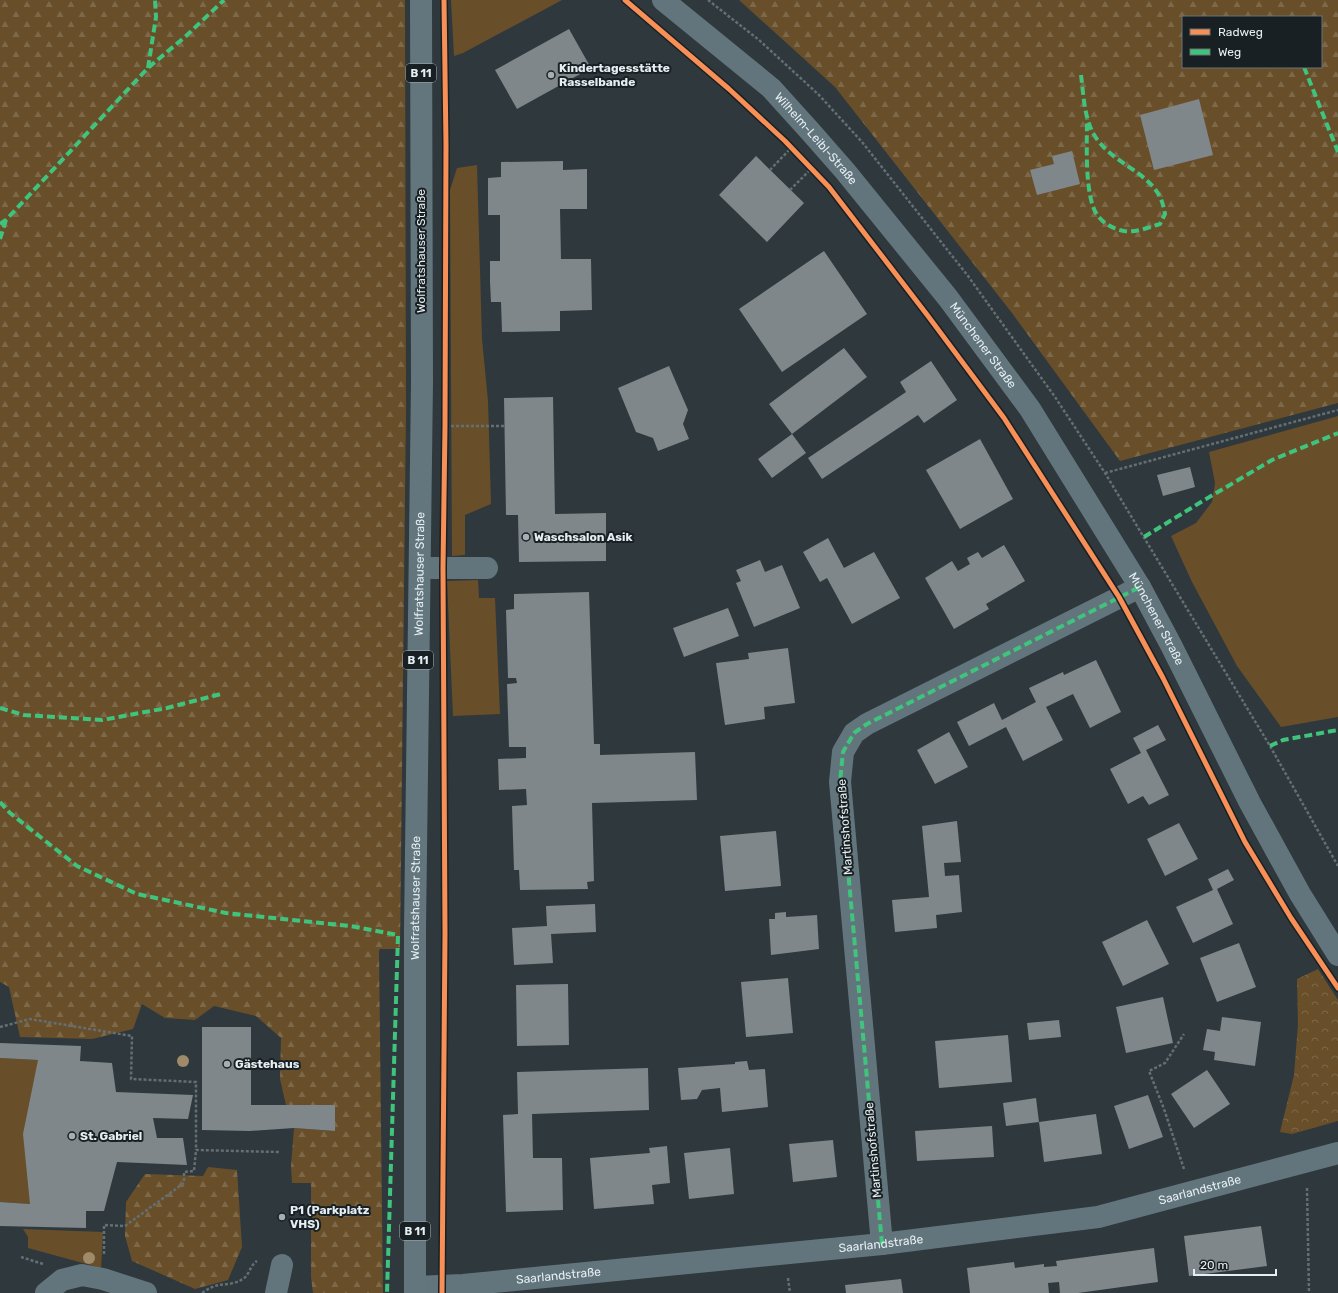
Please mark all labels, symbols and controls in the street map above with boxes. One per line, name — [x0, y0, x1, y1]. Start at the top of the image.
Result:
legend — [1182, 16, 1322, 68]
text: Radweg — [1218, 25, 1263, 39]
text: Weg — [1218, 45, 1241, 59]
place label: Kindertagesstätte Rasselbande — [559, 61, 670, 89]
road number: B 11 — [406, 64, 436, 82]
marker: Kindertagesstätte Rasselbande — [546, 70, 556, 80]
street label: Wilhelm-Leibl-Straße — [772, 90, 860, 188]
street label: Wolfratshauser Straße — [414, 189, 428, 313]
street label: Münchener Straße — [947, 300, 1019, 391]
street label: Wolfratshauser Straße — [412, 512, 427, 636]
place label: Waschsalon Asik — [534, 530, 632, 544]
marker: Waschsalon Asik — [521, 532, 531, 542]
street label: Münchener Straße — [1126, 570, 1187, 668]
road number: B 11 — [403, 651, 433, 669]
street label: Martinshofstraße — [835, 778, 855, 875]
street label: Wolfratshauser Straße — [408, 836, 423, 960]
place label: Gästehaus — [235, 1057, 300, 1071]
marker: Gästehaus — [222, 1059, 232, 1069]
street label: Martinshofstraße — [862, 1101, 884, 1198]
place label: St. Gabriel — [80, 1129, 142, 1143]
marker: St. Gabriel — [67, 1131, 77, 1141]
street label: Saarlandstraße — [1157, 1172, 1243, 1208]
place label: P1 (Parkplatz VHS) — [290, 1203, 370, 1231]
marker: P1 (Parkplatz VHS) — [277, 1212, 287, 1222]
road number: B 11 — [400, 1222, 430, 1240]
street label: Saarlandstraße — [838, 1232, 924, 1255]
scale bar — [1194, 1251, 1276, 1277]
text: 20 m — [1200, 1258, 1228, 1272]
street label: Saarlandstraße — [516, 1265, 602, 1287]

